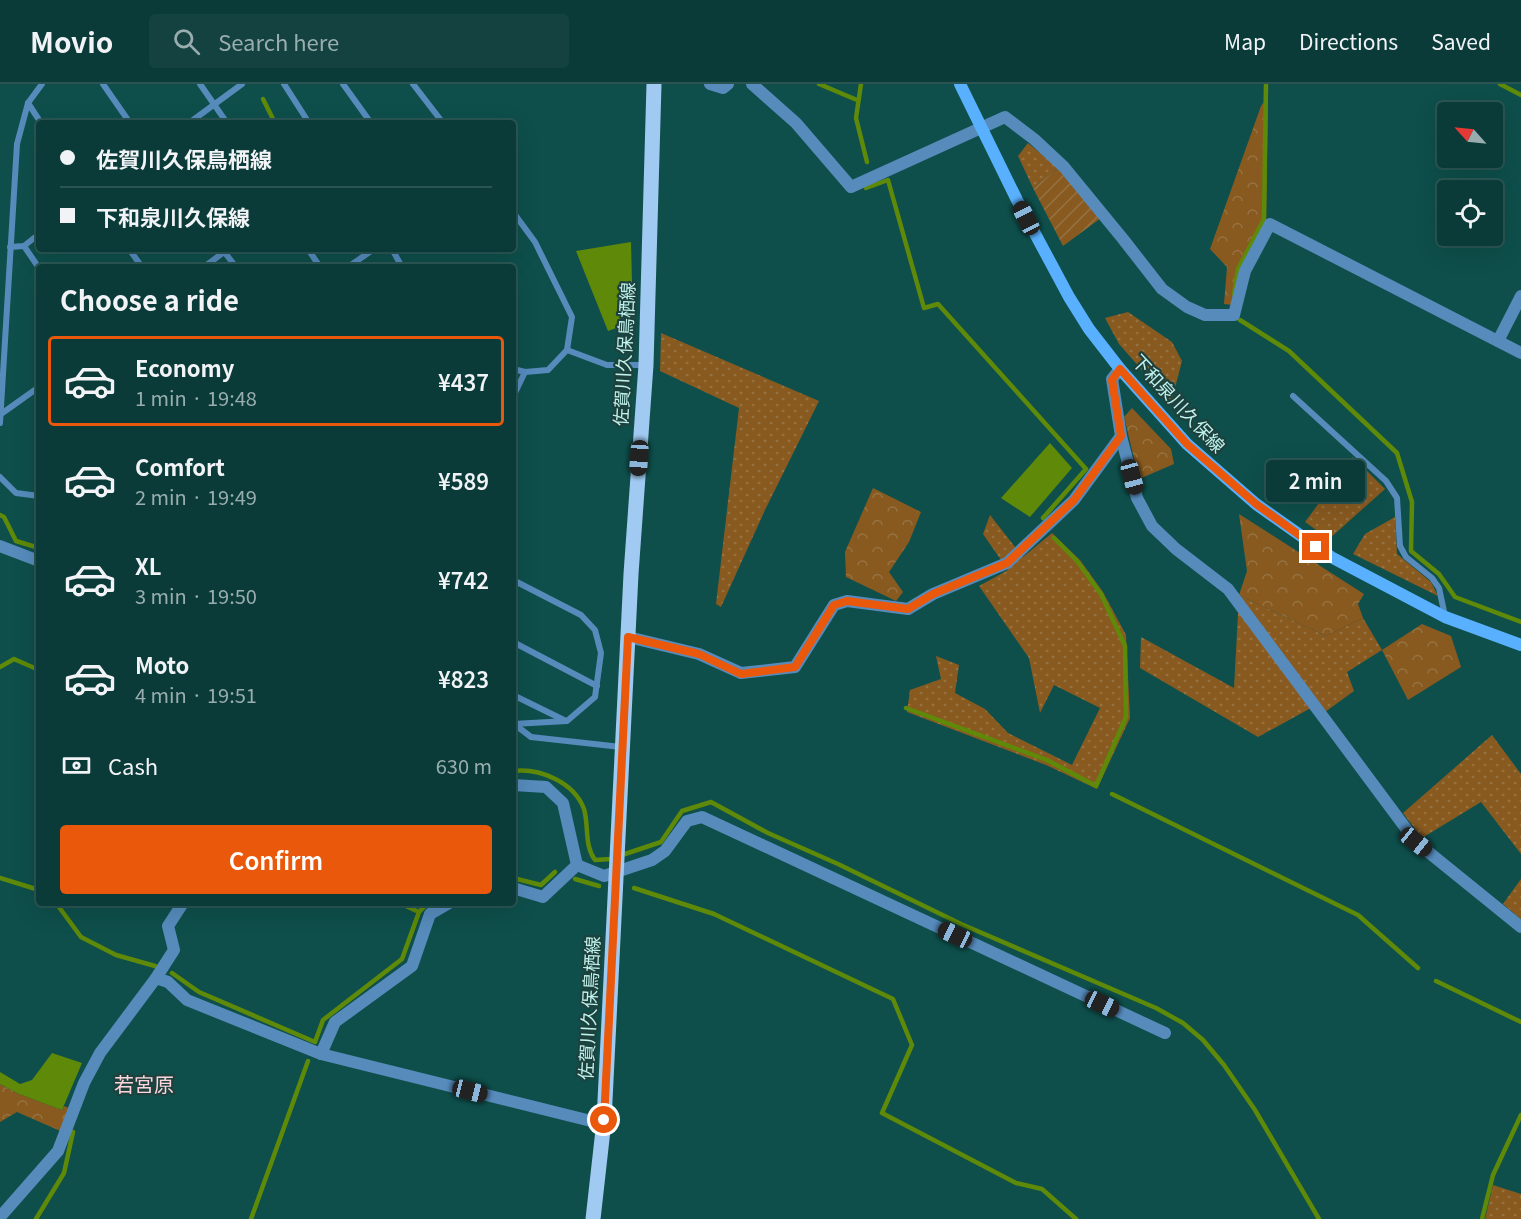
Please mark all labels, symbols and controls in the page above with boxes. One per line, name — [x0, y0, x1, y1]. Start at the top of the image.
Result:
search box — [149, 14, 569, 68]
text: Movio — [30, 21, 113, 61]
icon: search — [170, 25, 203, 58]
text: Search here — [218, 25, 339, 57]
text: Map — [1224, 26, 1266, 56]
text: Directions — [1299, 26, 1398, 56]
text: Saved — [1431, 26, 1491, 56]
north arrow — [1437, 102, 1503, 168]
map controls — [1437, 102, 1503, 246]
text: 佐賀川久保鳥栖線 — [96, 142, 272, 174]
button: locate — [1437, 180, 1503, 246]
car — [1010, 198, 1042, 238]
text: 下和泉川久保線 — [96, 200, 250, 232]
text: Choose a ride — [60, 280, 239, 319]
street label: 佐賀川久保鳥栖線 — [606, 281, 640, 426]
street label: 下和泉川久保線 — [1127, 348, 1232, 458]
text: Economy — [135, 351, 234, 383]
icon: car — [63, 354, 117, 408]
text: ¥437 — [438, 365, 489, 397]
text: 1 min · 19:48 — [135, 383, 257, 412]
car — [629, 439, 649, 477]
text: Comfort — [135, 450, 225, 482]
icon: car — [63, 453, 117, 507]
car — [1119, 457, 1145, 497]
callout: 2 min — [1266, 460, 1366, 502]
text: ¥589 — [438, 464, 489, 496]
text: 2 min — [1289, 466, 1342, 495]
text: 2 min · 19:49 — [135, 482, 257, 511]
route end — [1302, 533, 1329, 560]
text: XL — [135, 549, 162, 581]
icon: car — [63, 552, 117, 606]
text: ¥742 — [438, 563, 489, 595]
text: 3 min · 19:50 — [135, 581, 257, 610]
text: Moto — [135, 648, 189, 680]
icon: car — [63, 651, 117, 705]
text: ¥823 — [438, 662, 489, 694]
text: 4 min · 19:51 — [135, 680, 257, 709]
icon: cash — [60, 749, 93, 782]
text: Cash — [108, 749, 158, 781]
text: 630 m — [436, 751, 492, 780]
car — [1396, 824, 1436, 860]
button: Confirm — [60, 825, 492, 894]
car — [935, 919, 975, 951]
street label: 佐賀川久保鳥栖線 — [571, 935, 605, 1080]
car — [1082, 988, 1122, 1020]
district label: 若宮原 — [114, 1069, 174, 1098]
car — [450, 1078, 490, 1104]
route start — [590, 1106, 617, 1133]

